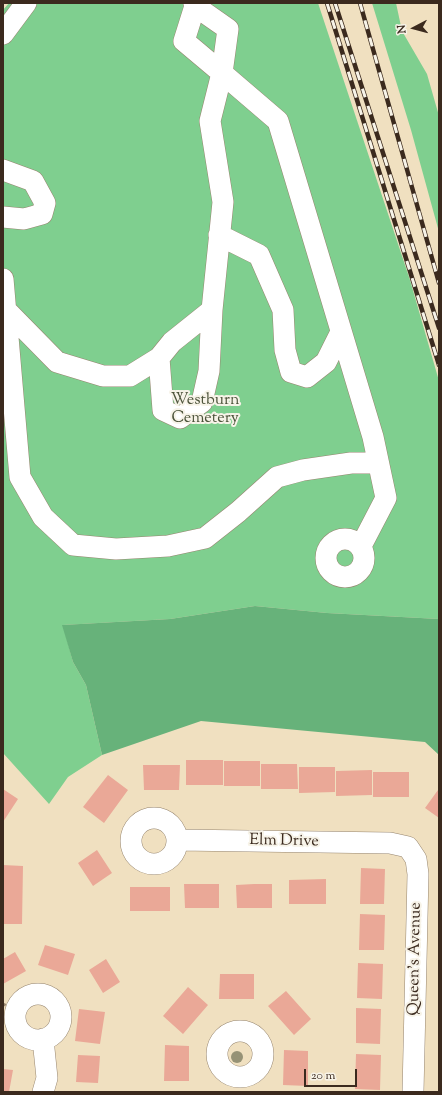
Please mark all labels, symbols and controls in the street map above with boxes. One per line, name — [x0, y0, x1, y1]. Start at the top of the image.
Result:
north arrow — [394, 8, 434, 48]
text: N — [394, 24, 410, 34]
park label: Westburn Cemetery — [171, 391, 239, 429]
street label: Elm Drive — [249, 832, 319, 852]
street label: Queen's Avenue — [405, 902, 427, 1016]
scale bar — [306, 1061, 359, 1087]
text: 20 m — [311, 1067, 335, 1085]

